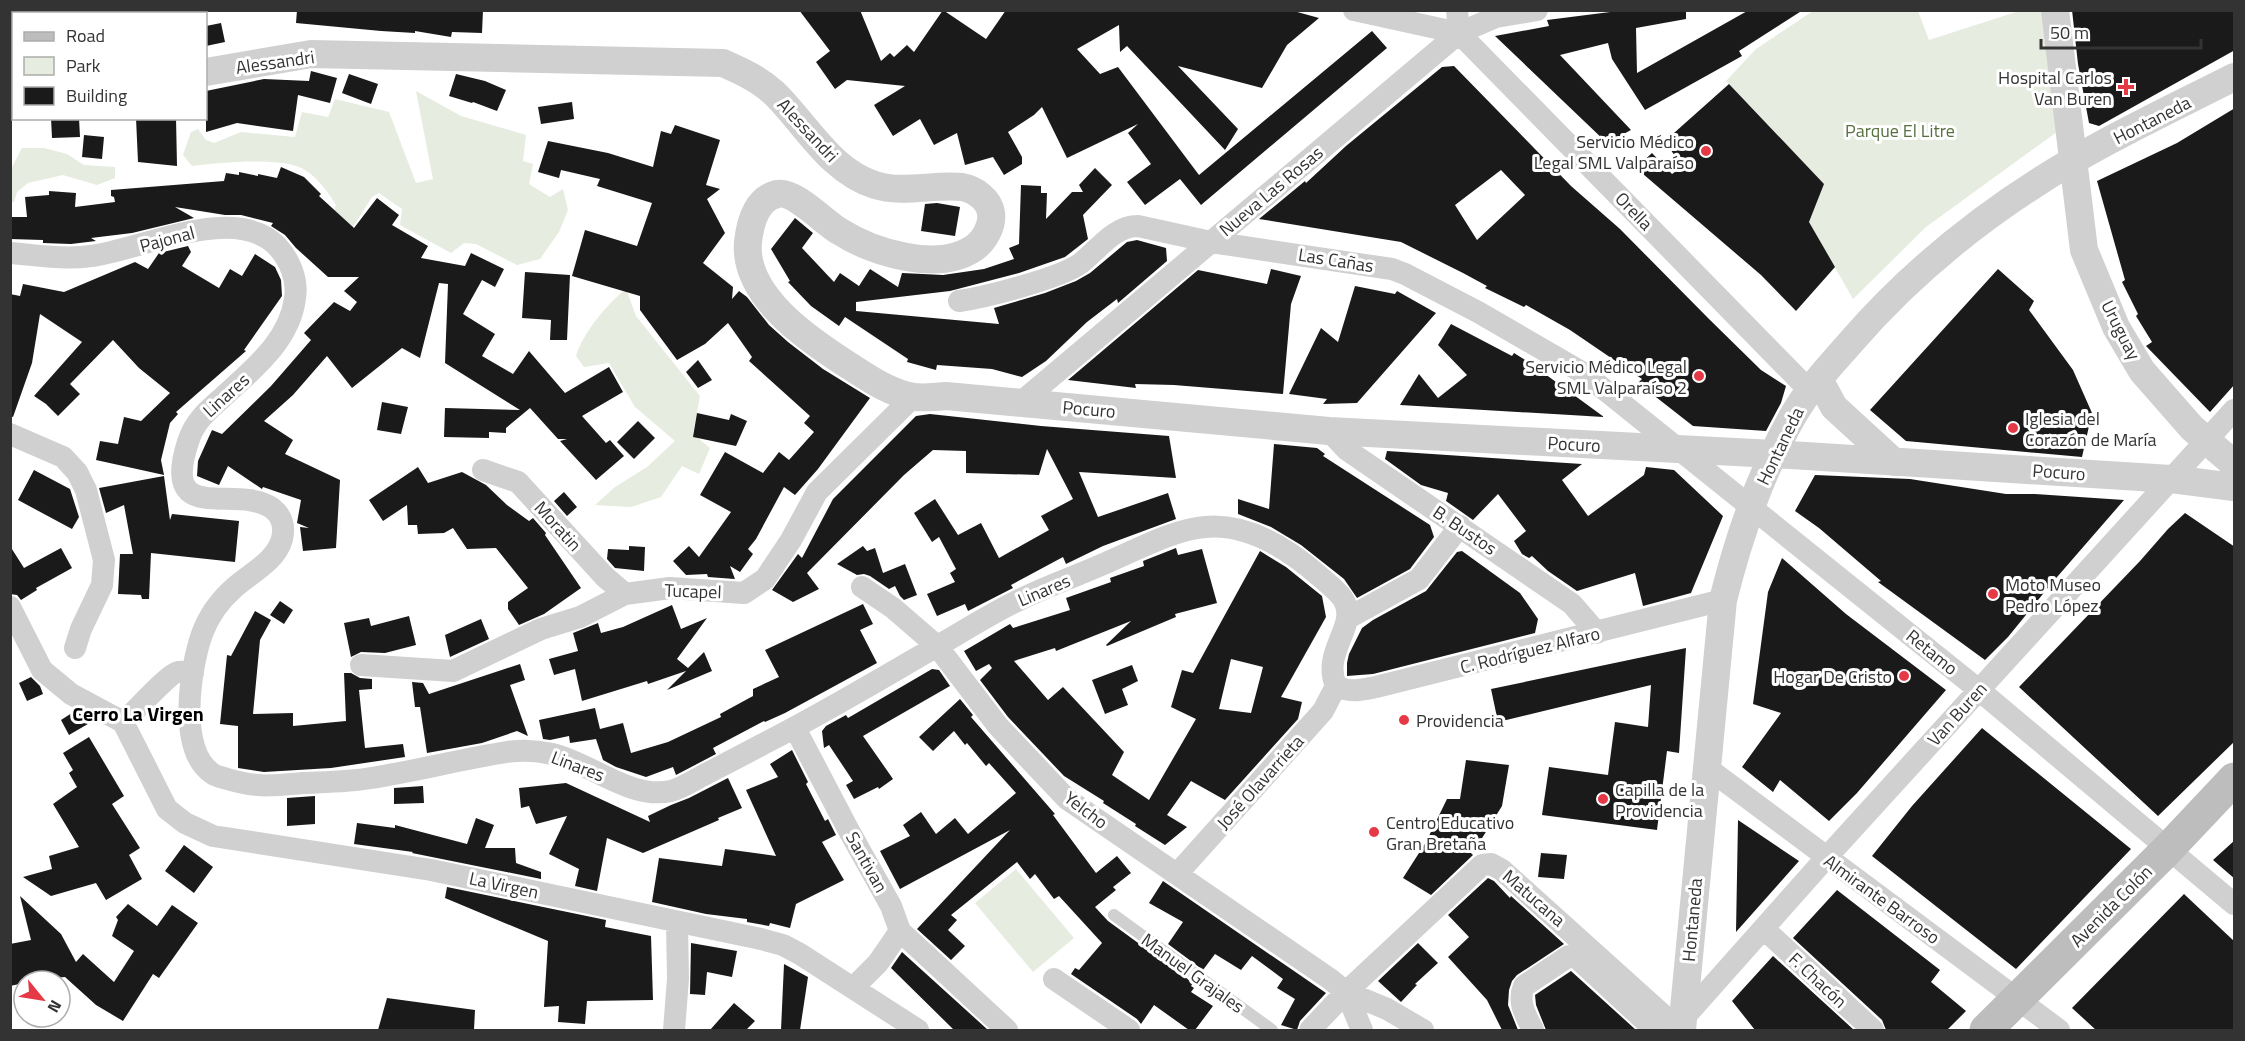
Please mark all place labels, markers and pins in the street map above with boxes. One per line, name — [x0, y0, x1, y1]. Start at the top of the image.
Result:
place label: Hospital Carlos Van Buren — [1998, 64, 2112, 112]
marker: Hospital Carlos Van Buren — [2117, 78, 2135, 96]
place label: Servicio Médico Legal SML Valparaíso — [1534, 128, 1694, 176]
marker: Servicio Médico Legal SML Valparaíso — [1699, 144, 1713, 158]
place label: Servicio Médico Legal SML Valparaíso 2 — [1525, 353, 1687, 401]
marker: Servicio Médico Legal SML Valparaíso 2 — [1692, 369, 1706, 383]
place label: Iglesia del Corazón de María — [2025, 405, 2157, 453]
marker: Iglesia del Corazón de María — [2006, 421, 2020, 435]
place label: Moto Museo Pedro López — [2005, 571, 2101, 619]
marker: Moto Museo Pedro López — [1986, 587, 2000, 601]
place label: Hogar De Cristo — [1773, 663, 1892, 690]
marker: Hogar De Cristo — [1897, 669, 1911, 683]
place label: Providencia — [1416, 707, 1504, 734]
marker: Providencia — [1397, 713, 1411, 727]
place label: Capilla de la Providencia — [1615, 776, 1704, 824]
marker: Capilla de la Providencia — [1596, 792, 1610, 806]
place label: Centro Educativo Gran Bretaña — [1386, 809, 1514, 857]
marker: Centro Educativo Gran Bretaña — [1367, 825, 1381, 839]

